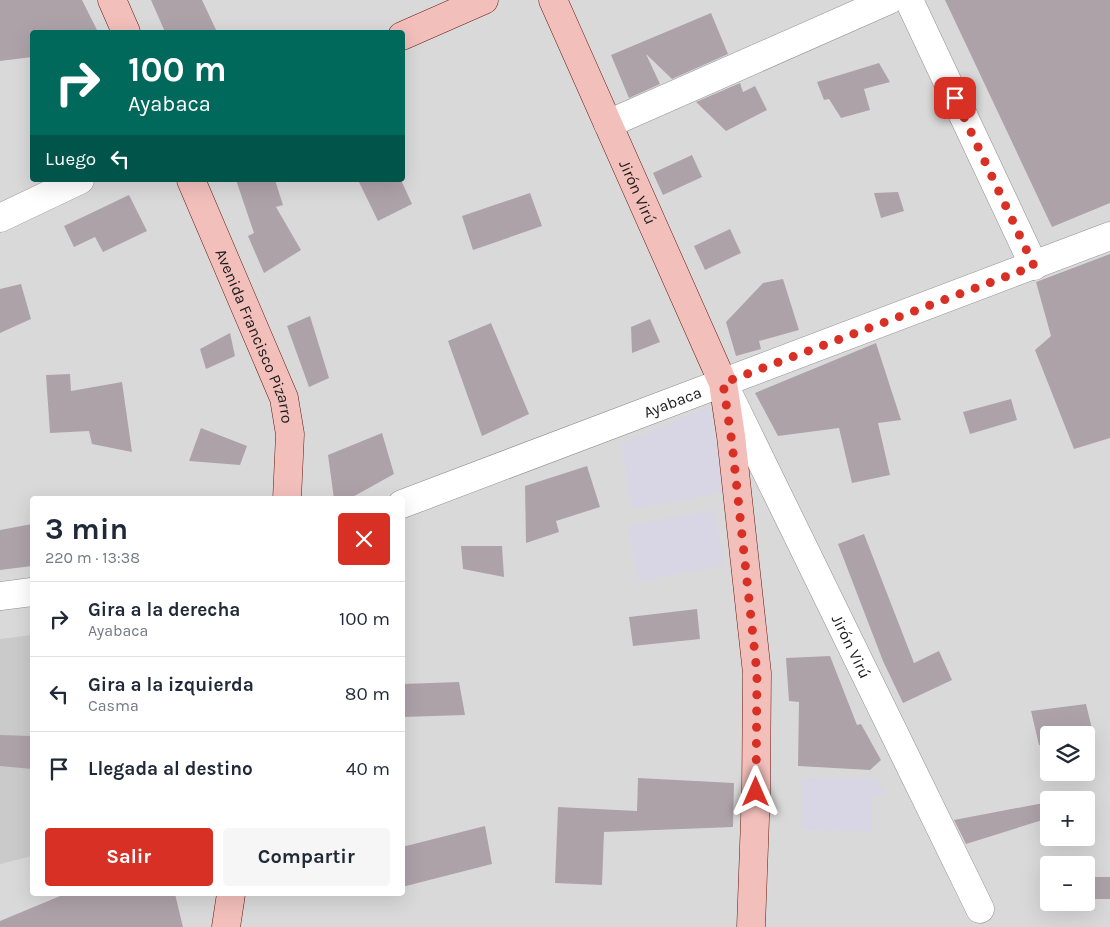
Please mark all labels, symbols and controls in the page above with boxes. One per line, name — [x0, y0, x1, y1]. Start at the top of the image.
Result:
text: 100 m — [128, 49, 227, 90]
icon: right — [45, 50, 110, 115]
pin — [934, 77, 976, 119]
icon: arrive — [941, 84, 969, 112]
text: Ayabaca — [128, 91, 211, 117]
icon: left — [106, 145, 134, 173]
text: Luego — [45, 148, 96, 170]
street label: Jirón Virú — [616, 157, 661, 227]
street label: Avenida Francisco Pizarro — [212, 246, 298, 425]
street label: Ayabaca — [641, 382, 704, 421]
text: 3 min — [45, 511, 128, 547]
button: close — [338, 513, 390, 565]
text: 220 m · 13:38 — [45, 548, 140, 567]
text: Gira a la derecha — [88, 599, 240, 621]
icon: right — [45, 605, 73, 633]
text: 100 m — [339, 608, 390, 630]
street label: Jirón Virú — [828, 611, 875, 681]
text: Ayabaca — [88, 621, 148, 640]
text: Gira a la izquierda — [88, 674, 254, 696]
icon: left — [45, 680, 73, 708]
text: 80 m — [345, 683, 390, 705]
text: Casma — [88, 696, 139, 715]
map controls — [1040, 726, 1095, 911]
button: layers — [1040, 726, 1095, 781]
icon: arrive — [45, 755, 73, 783]
text: Llegada al destino — [88, 758, 253, 780]
text: 40 m — [346, 758, 390, 780]
position arrow — [729, 765, 781, 817]
button: + — [1040, 791, 1095, 846]
button: Salir — [45, 828, 213, 886]
button: Compartir — [223, 828, 390, 886]
button: − — [1040, 856, 1095, 911]

